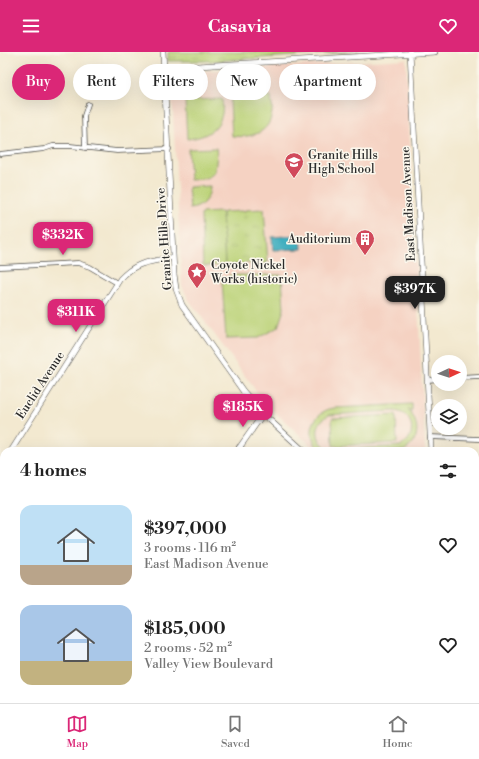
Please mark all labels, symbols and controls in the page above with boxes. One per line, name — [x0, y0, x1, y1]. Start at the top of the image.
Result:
icon: menu — [20, 15, 42, 37]
text: Casavia — [208, 15, 271, 38]
icon: heart — [437, 15, 459, 37]
chip: Buy — [12, 64, 65, 100]
chip: Rent — [73, 64, 131, 100]
chip: Filters — [139, 64, 208, 100]
chip: New — [216, 64, 271, 100]
chip: Apartment — [279, 64, 376, 100]
street label: East Madison Avenue — [398, 146, 419, 262]
place label: Granite Hills High School — [308, 148, 378, 177]
school or university icon: Granite Hills High School — [283, 151, 305, 179]
street label: Granite Hills Drive — [153, 187, 176, 291]
pin: $332K — [35, 222, 91, 256]
text: $332K — [42, 227, 84, 243]
building icon: Auditorium — [354, 228, 376, 256]
place label: Auditorium — [287, 232, 351, 247]
place label: Coyote Nickel Works (historic) — [210, 258, 298, 287]
place icon: Coyote Nickel Works (historic) — [186, 261, 208, 289]
pin: $397K — [387, 276, 443, 310]
text: $397K — [394, 281, 436, 297]
pin: $311K — [48, 299, 104, 333]
text: $311K — [57, 304, 95, 320]
street label: Euclid Avenue — [13, 349, 68, 422]
north arrow — [431, 355, 467, 391]
map controls — [431, 355, 467, 435]
pin: $185K — [215, 394, 271, 428]
text: $185K — [223, 399, 263, 415]
button: layers — [431, 399, 467, 435]
text: 4 homes — [20, 460, 87, 482]
icon: filters — [437, 460, 459, 482]
text: $397,000 — [144, 518, 227, 540]
icon: home — [52, 521, 100, 569]
icon: heart — [437, 534, 459, 556]
text: 3 rooms · 116 m² — [144, 540, 236, 556]
text: East Madison Avenue — [144, 556, 269, 572]
text: $185,000 — [144, 618, 226, 640]
icon: home — [52, 621, 100, 669]
icon: heart — [437, 634, 459, 656]
text: 2 rooms · 52 m² — [144, 640, 232, 656]
text: Valley View Boulevard — [144, 656, 273, 672]
tab: Map — [66, 713, 88, 751]
tab: Saved — [221, 713, 250, 751]
tab: Home — [382, 713, 413, 751]

